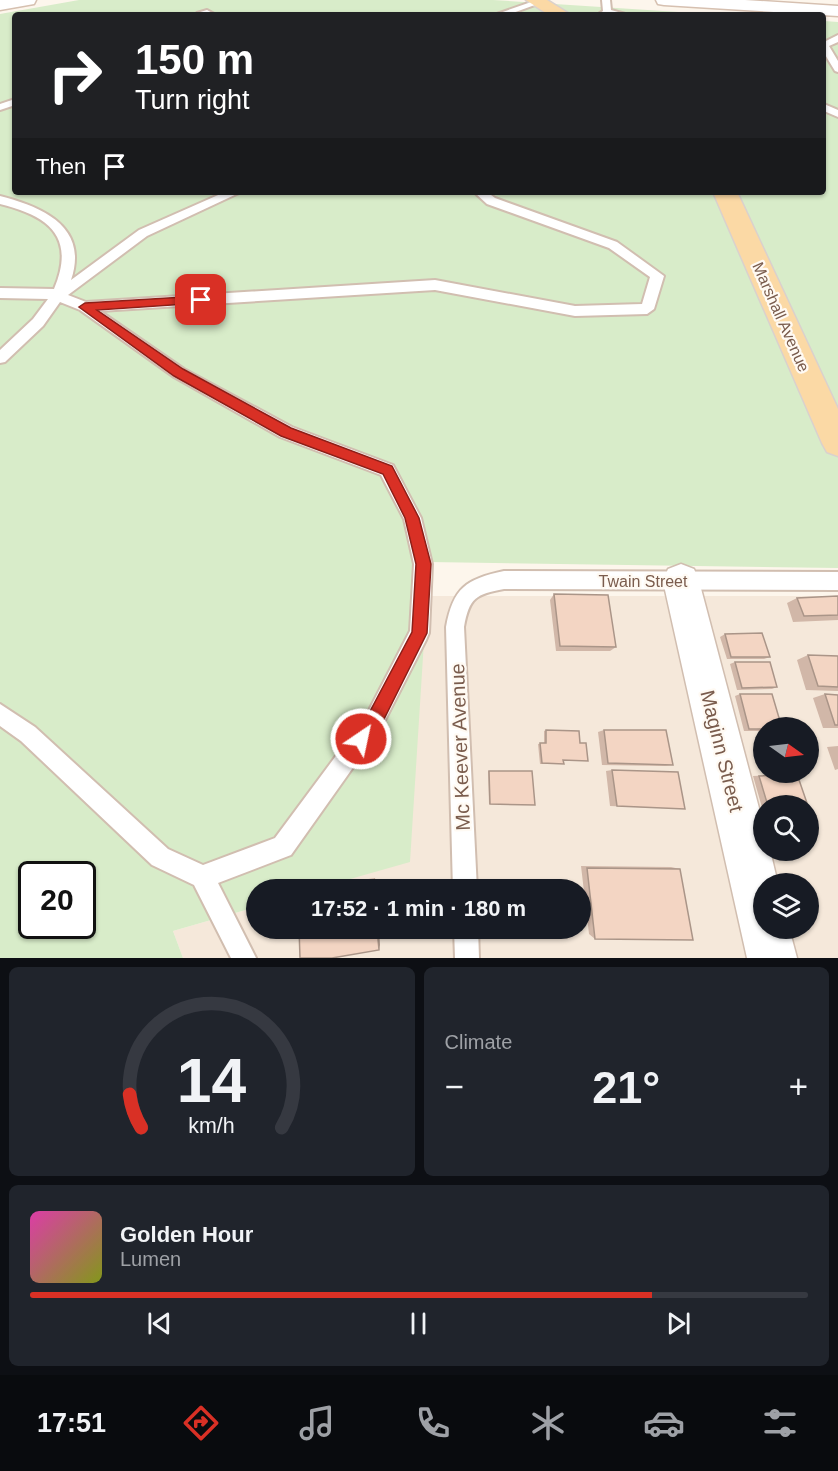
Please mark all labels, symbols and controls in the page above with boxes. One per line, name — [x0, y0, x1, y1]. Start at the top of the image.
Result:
icon: right — [36, 36, 114, 114]
text: 150 m — [135, 36, 254, 83]
text: Turn right — [135, 85, 250, 115]
icon: arrive — [98, 150, 131, 183]
text: Then — [36, 154, 86, 179]
street label: Marshall Avenue — [749, 260, 813, 374]
pin — [175, 274, 226, 325]
icon: arrive — [184, 283, 217, 316]
street label: Twain Street — [599, 573, 688, 590]
street label: Mc Keever Avenue — [446, 663, 474, 831]
street label: Maginn Street — [696, 688, 748, 814]
position arrow — [329, 707, 393, 771]
north arrow — [753, 717, 819, 783]
map controls — [753, 717, 819, 939]
button: search — [753, 795, 819, 861]
speed limit sign: 20 — [18, 861, 96, 939]
button: layers — [753, 873, 819, 939]
text: 17:52 · 1 min · 180 m — [311, 896, 526, 921]
text: Climate — [445, 1031, 512, 1053]
text: 14 — [177, 1046, 247, 1115]
text: 21° — [592, 1062, 660, 1113]
text: − — [445, 1068, 464, 1105]
text: + — [789, 1068, 808, 1105]
text: km/h — [189, 1115, 235, 1139]
text: Golden Hour — [120, 1222, 253, 1247]
text: Lumen — [120, 1248, 181, 1270]
icon: previous — [143, 1307, 176, 1340]
icon: pause — [402, 1307, 435, 1340]
icon: next — [662, 1307, 695, 1340]
icon: directions — [180, 1402, 222, 1444]
icon: music — [296, 1402, 338, 1444]
icon: phone — [412, 1402, 454, 1444]
icon: climate — [527, 1402, 569, 1444]
icon: car — [643, 1402, 685, 1444]
icon: filters — [759, 1402, 801, 1444]
text: 17:51 — [37, 1408, 106, 1438]

